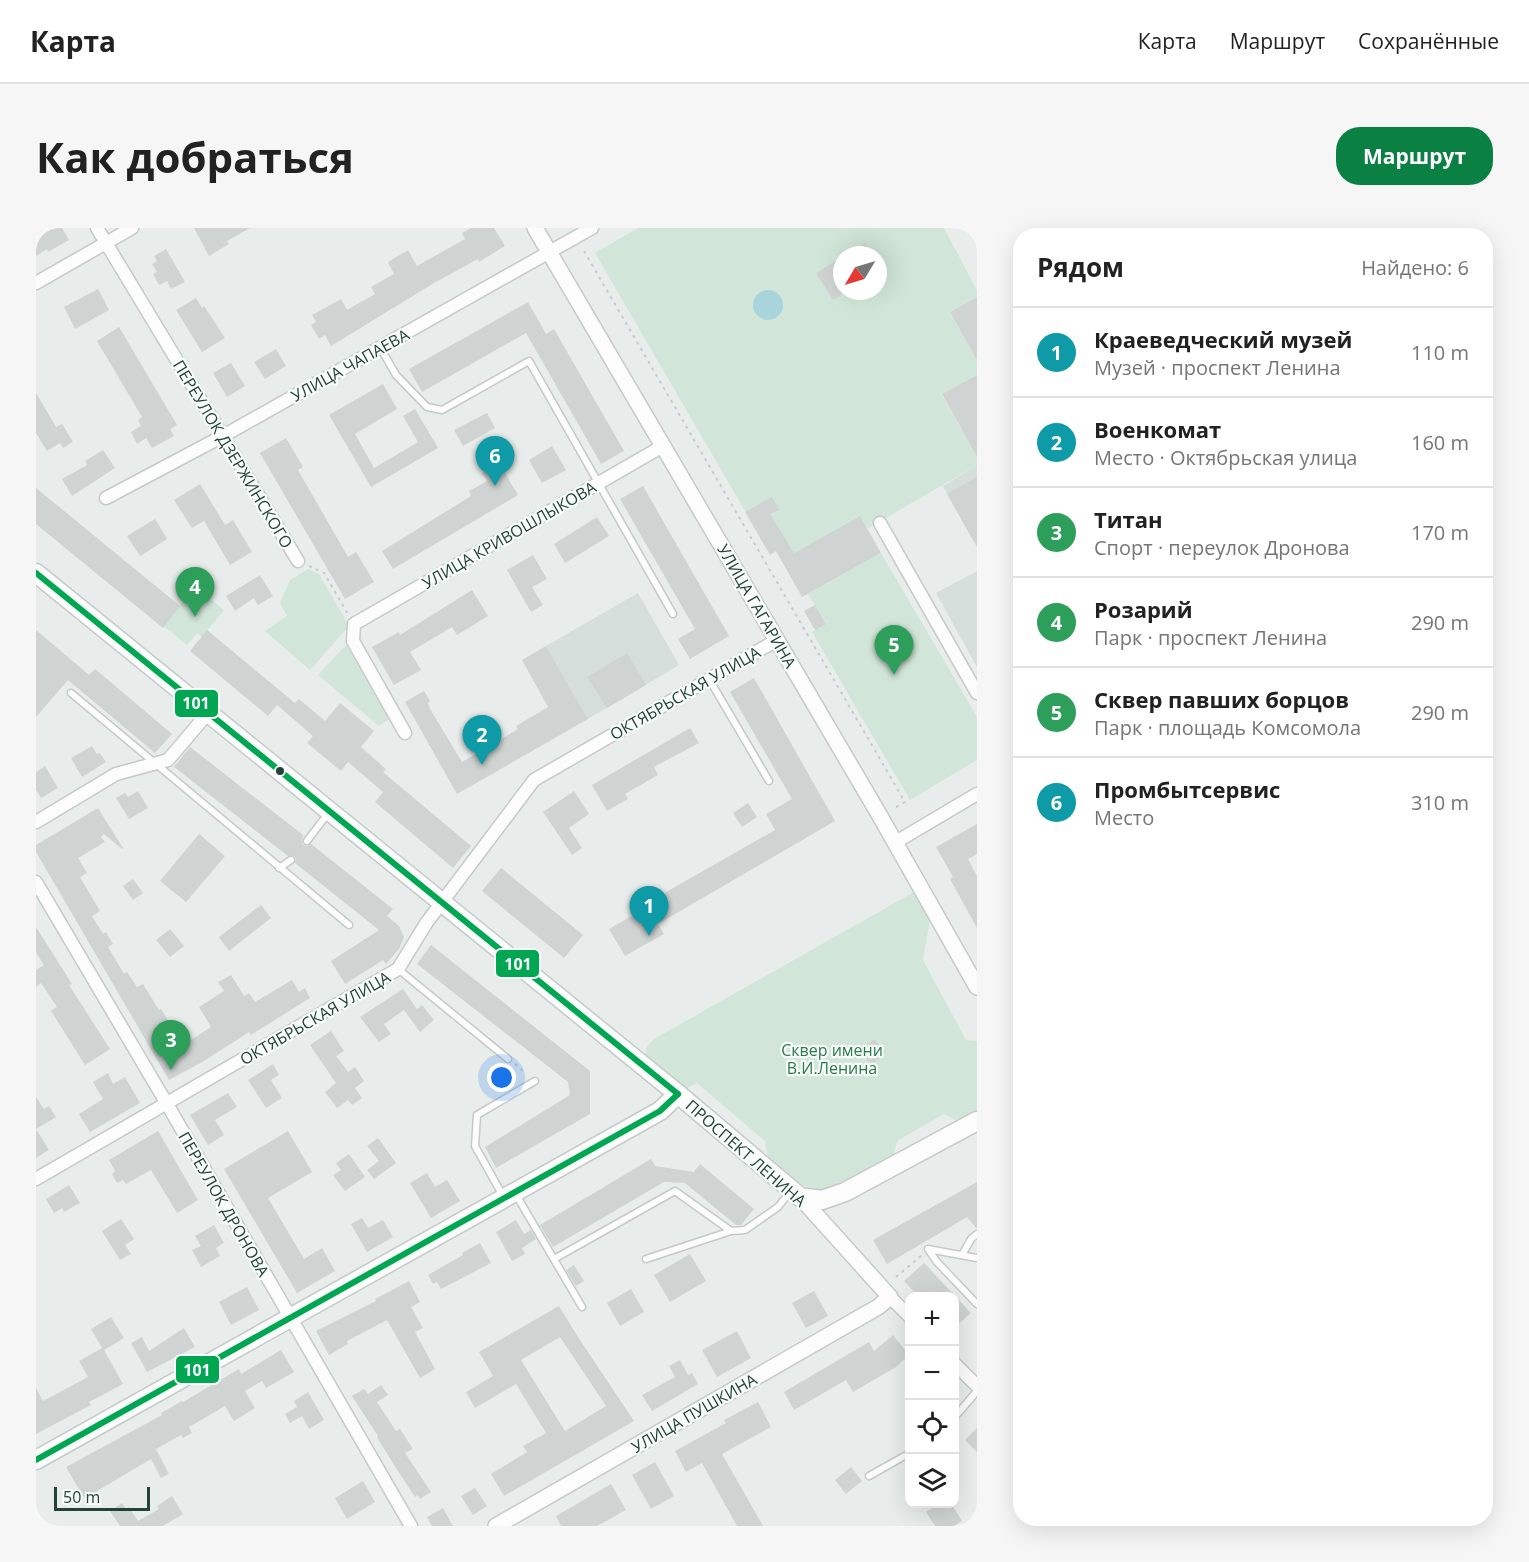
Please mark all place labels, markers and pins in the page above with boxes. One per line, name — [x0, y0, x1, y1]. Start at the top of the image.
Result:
pin: 6 — [476, 436, 514, 486]
pin: 4 — [176, 568, 214, 617]
pin: 5 — [874, 626, 914, 675]
pin: 2 — [462, 716, 502, 765]
unlabelled marker — [274, 765, 286, 777]
pin: 1 — [630, 886, 668, 936]
pin: 3 — [152, 1020, 190, 1070]

